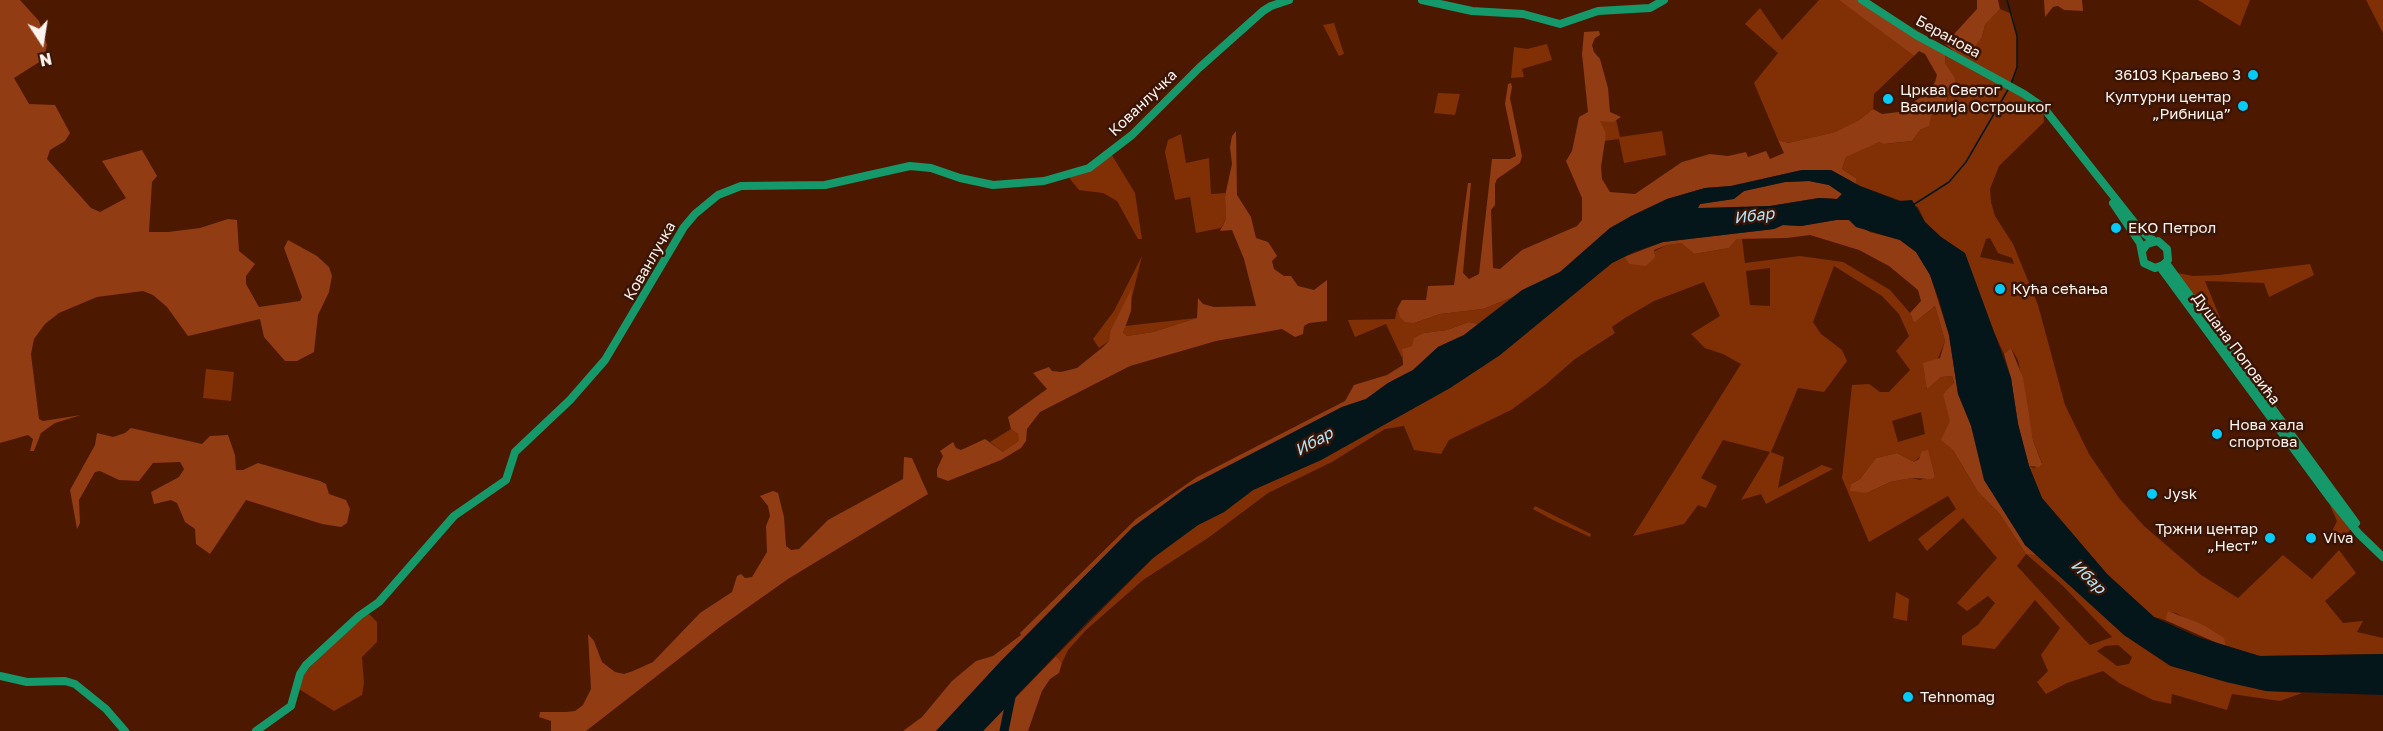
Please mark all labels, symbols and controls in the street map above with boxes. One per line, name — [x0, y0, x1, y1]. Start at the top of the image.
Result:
north arrow — [12, 12, 72, 72]
street label: Беранова — [1912, 12, 1984, 62]
text: N — [38, 49, 54, 71]
street label: Кованлучка — [1105, 66, 1181, 140]
place label: 36103 Краљево 3 — [2114, 66, 2241, 84]
marker: 36103 Краљево 3 — [2246, 68, 2260, 82]
place label: Црква Светог Василија Острошког — [1900, 81, 2051, 116]
place label: Културни центар „Рибница” — [2105, 88, 2231, 123]
marker: Црква Светог Василија Острошког — [1881, 92, 1895, 106]
marker: Културни центар „Рибница” — [2236, 99, 2250, 113]
water label: Ибар — [1733, 204, 1775, 228]
street label: Кованлучка — [620, 218, 680, 304]
place label: ЕКО Петрол — [2128, 219, 2216, 237]
marker: ЕКО Петрол — [2109, 221, 2123, 235]
place label: Кућа сећања — [2012, 280, 2108, 298]
marker: Кућа сећања — [1993, 282, 2007, 296]
street label: Душана Поповића — [2188, 290, 2284, 408]
place label: Нова хала спортова — [2229, 416, 2304, 451]
water label: Ибар — [1292, 424, 1336, 460]
marker: Нова хала спортова — [2210, 427, 2224, 441]
place label: Jysk — [2164, 485, 2197, 503]
marker: Jysk — [2145, 487, 2159, 501]
place label: Тржни центар „Нест” — [2155, 520, 2258, 555]
place label: Viva — [2323, 529, 2353, 547]
marker: Тржни центар „Нест” — [2263, 531, 2277, 545]
marker: Viva — [2304, 531, 2318, 545]
water label: Ибар — [2067, 556, 2109, 598]
place label: Tehnomag — [1920, 688, 1995, 706]
marker: Tehnomag — [1901, 690, 1915, 704]

